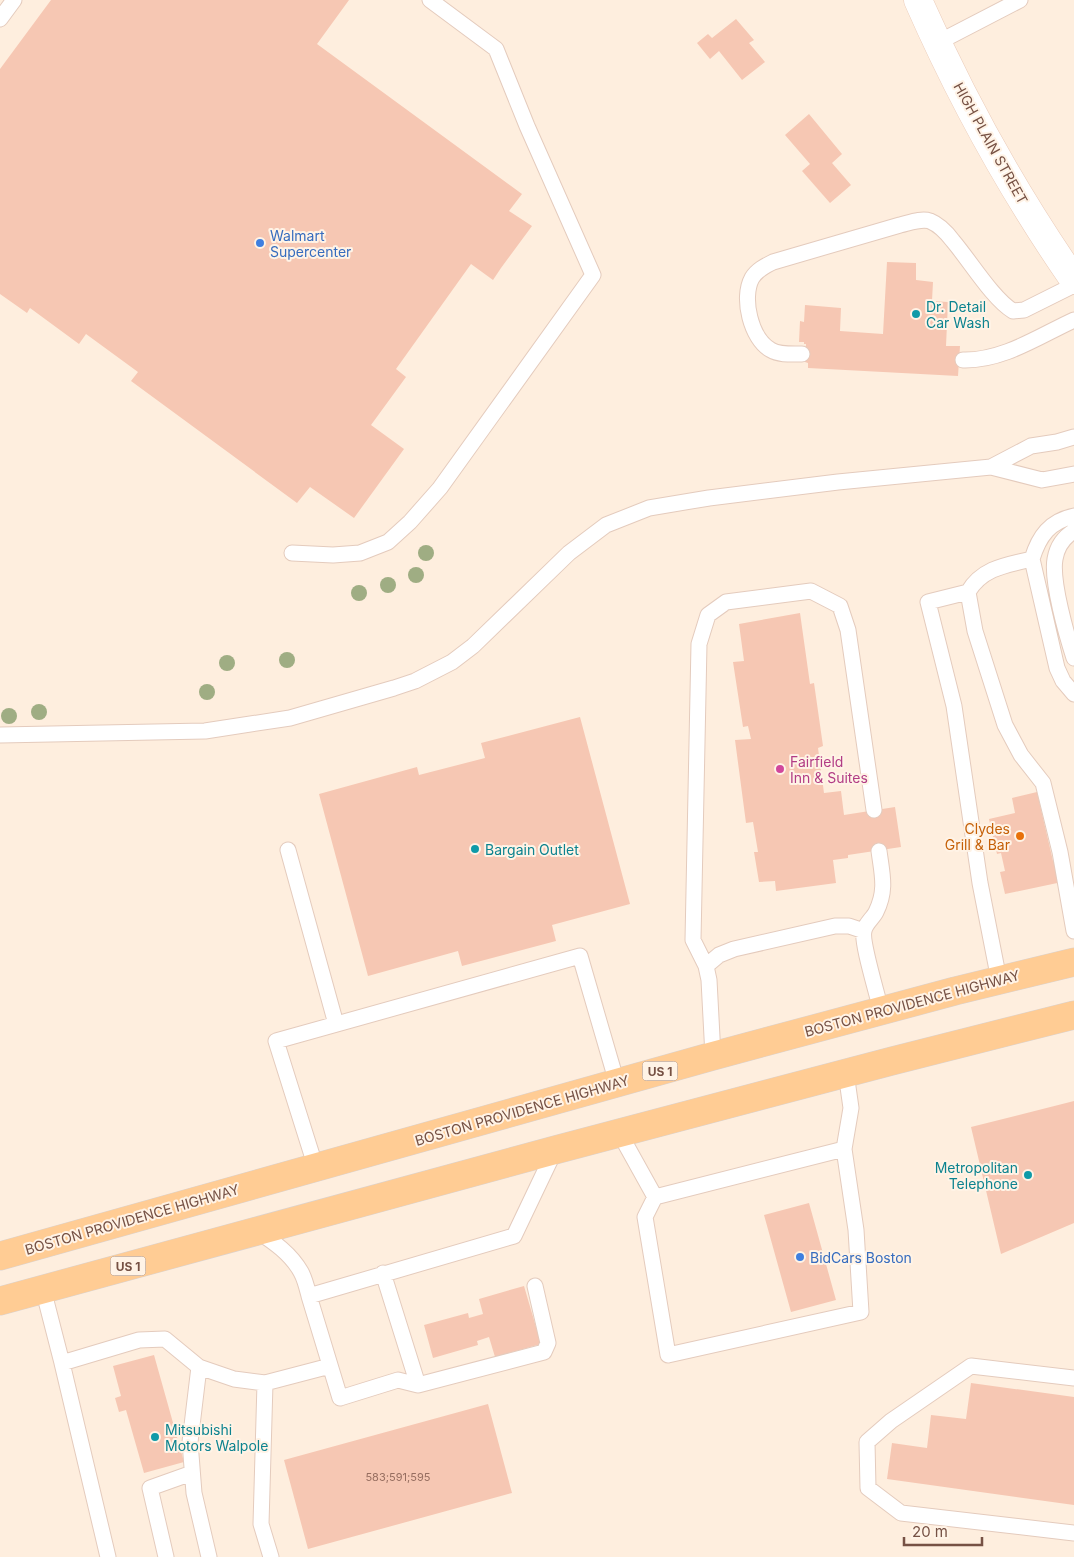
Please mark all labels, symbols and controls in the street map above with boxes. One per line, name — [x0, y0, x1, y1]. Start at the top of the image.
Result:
street label: HIGH PLAIN STREET — [950, 79, 1032, 207]
place label: Walmart Supercenter — [270, 227, 351, 260]
marker: Walmart Supercenter — [254, 237, 266, 249]
place label: Dr. Detail Car Wash — [926, 298, 990, 331]
marker: Dr. Detail Car Wash — [910, 308, 922, 320]
place label: Fairfield Inn & Suites — [790, 753, 868, 786]
marker: Fairfield Inn & Suites — [774, 763, 786, 775]
place label: Clydes Grill & Bar — [945, 820, 1010, 853]
marker: Clydes Grill & Bar — [1014, 830, 1026, 842]
place label: Bargain Outlet — [485, 841, 579, 858]
marker: Bargain Outlet — [469, 843, 481, 855]
street label: BOSTON PROVIDENCE HIGHWAY — [803, 966, 1022, 1040]
road number: US 1 — [642, 1062, 678, 1080]
street label: BOSTON PROVIDENCE HIGHWAY — [413, 1071, 632, 1149]
place label: Metropolitan Telephone — [935, 1159, 1018, 1192]
marker: Metropolitan Telephone — [1022, 1169, 1034, 1181]
street label: BOSTON PROVIDENCE HIGHWAY — [23, 1180, 242, 1258]
place label: BidCars Boston — [810, 1249, 912, 1266]
marker: BidCars Boston — [794, 1251, 806, 1263]
road number: US 1 — [110, 1256, 146, 1276]
place label: Mitsubishi Motors Walpole — [165, 1421, 268, 1454]
marker: Mitsubishi Motors Walpole — [149, 1431, 161, 1443]
house number: 583;591;595 — [365, 1470, 431, 1484]
scale bar — [904, 1514, 982, 1546]
text: 20 m — [912, 1522, 948, 1541]

